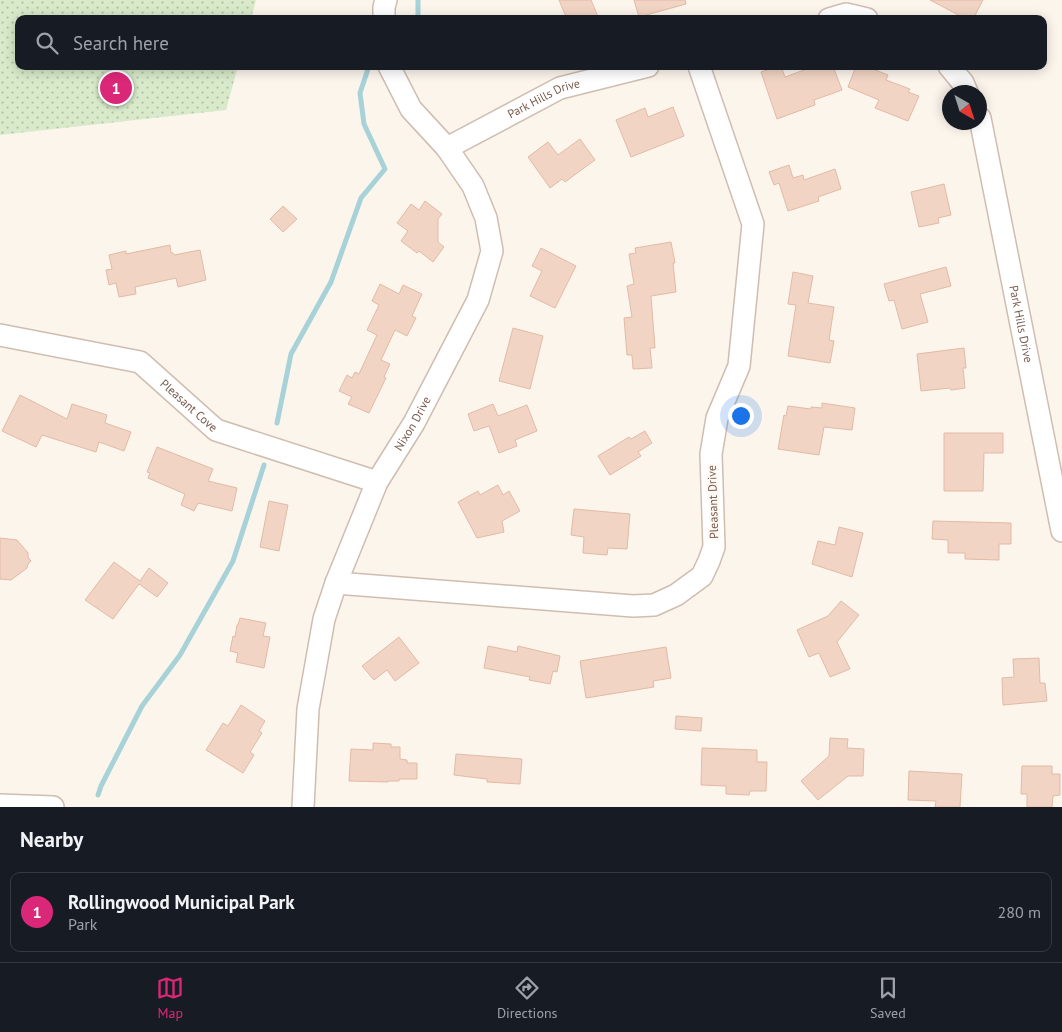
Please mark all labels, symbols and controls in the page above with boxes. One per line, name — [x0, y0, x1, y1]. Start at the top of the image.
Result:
search box — [15, 15, 1047, 70]
icon: search — [33, 29, 61, 57]
text: Search here — [73, 31, 169, 55]
pin: 1 — [100, 69, 132, 107]
street label: Park Hills Drive — [505, 75, 581, 121]
north arrow — [942, 85, 987, 130]
street label: Park Hills Drive — [1006, 284, 1036, 364]
street label: Pleasant Cove — [157, 376, 221, 435]
street label: Nixon Drive — [391, 394, 434, 453]
your location — [728, 403, 754, 429]
street label: Pleasant Drive — [704, 465, 721, 539]
text: Nearby — [20, 826, 83, 853]
text: Rollingwood Municipal Park — [68, 890, 295, 914]
text: 1 — [32, 902, 42, 922]
text: 280 m — [998, 902, 1041, 922]
text: Park — [68, 914, 97, 934]
tab: Map — [156, 974, 184, 1022]
tab: Directions — [497, 974, 557, 1022]
tab: Saved — [870, 974, 906, 1022]

